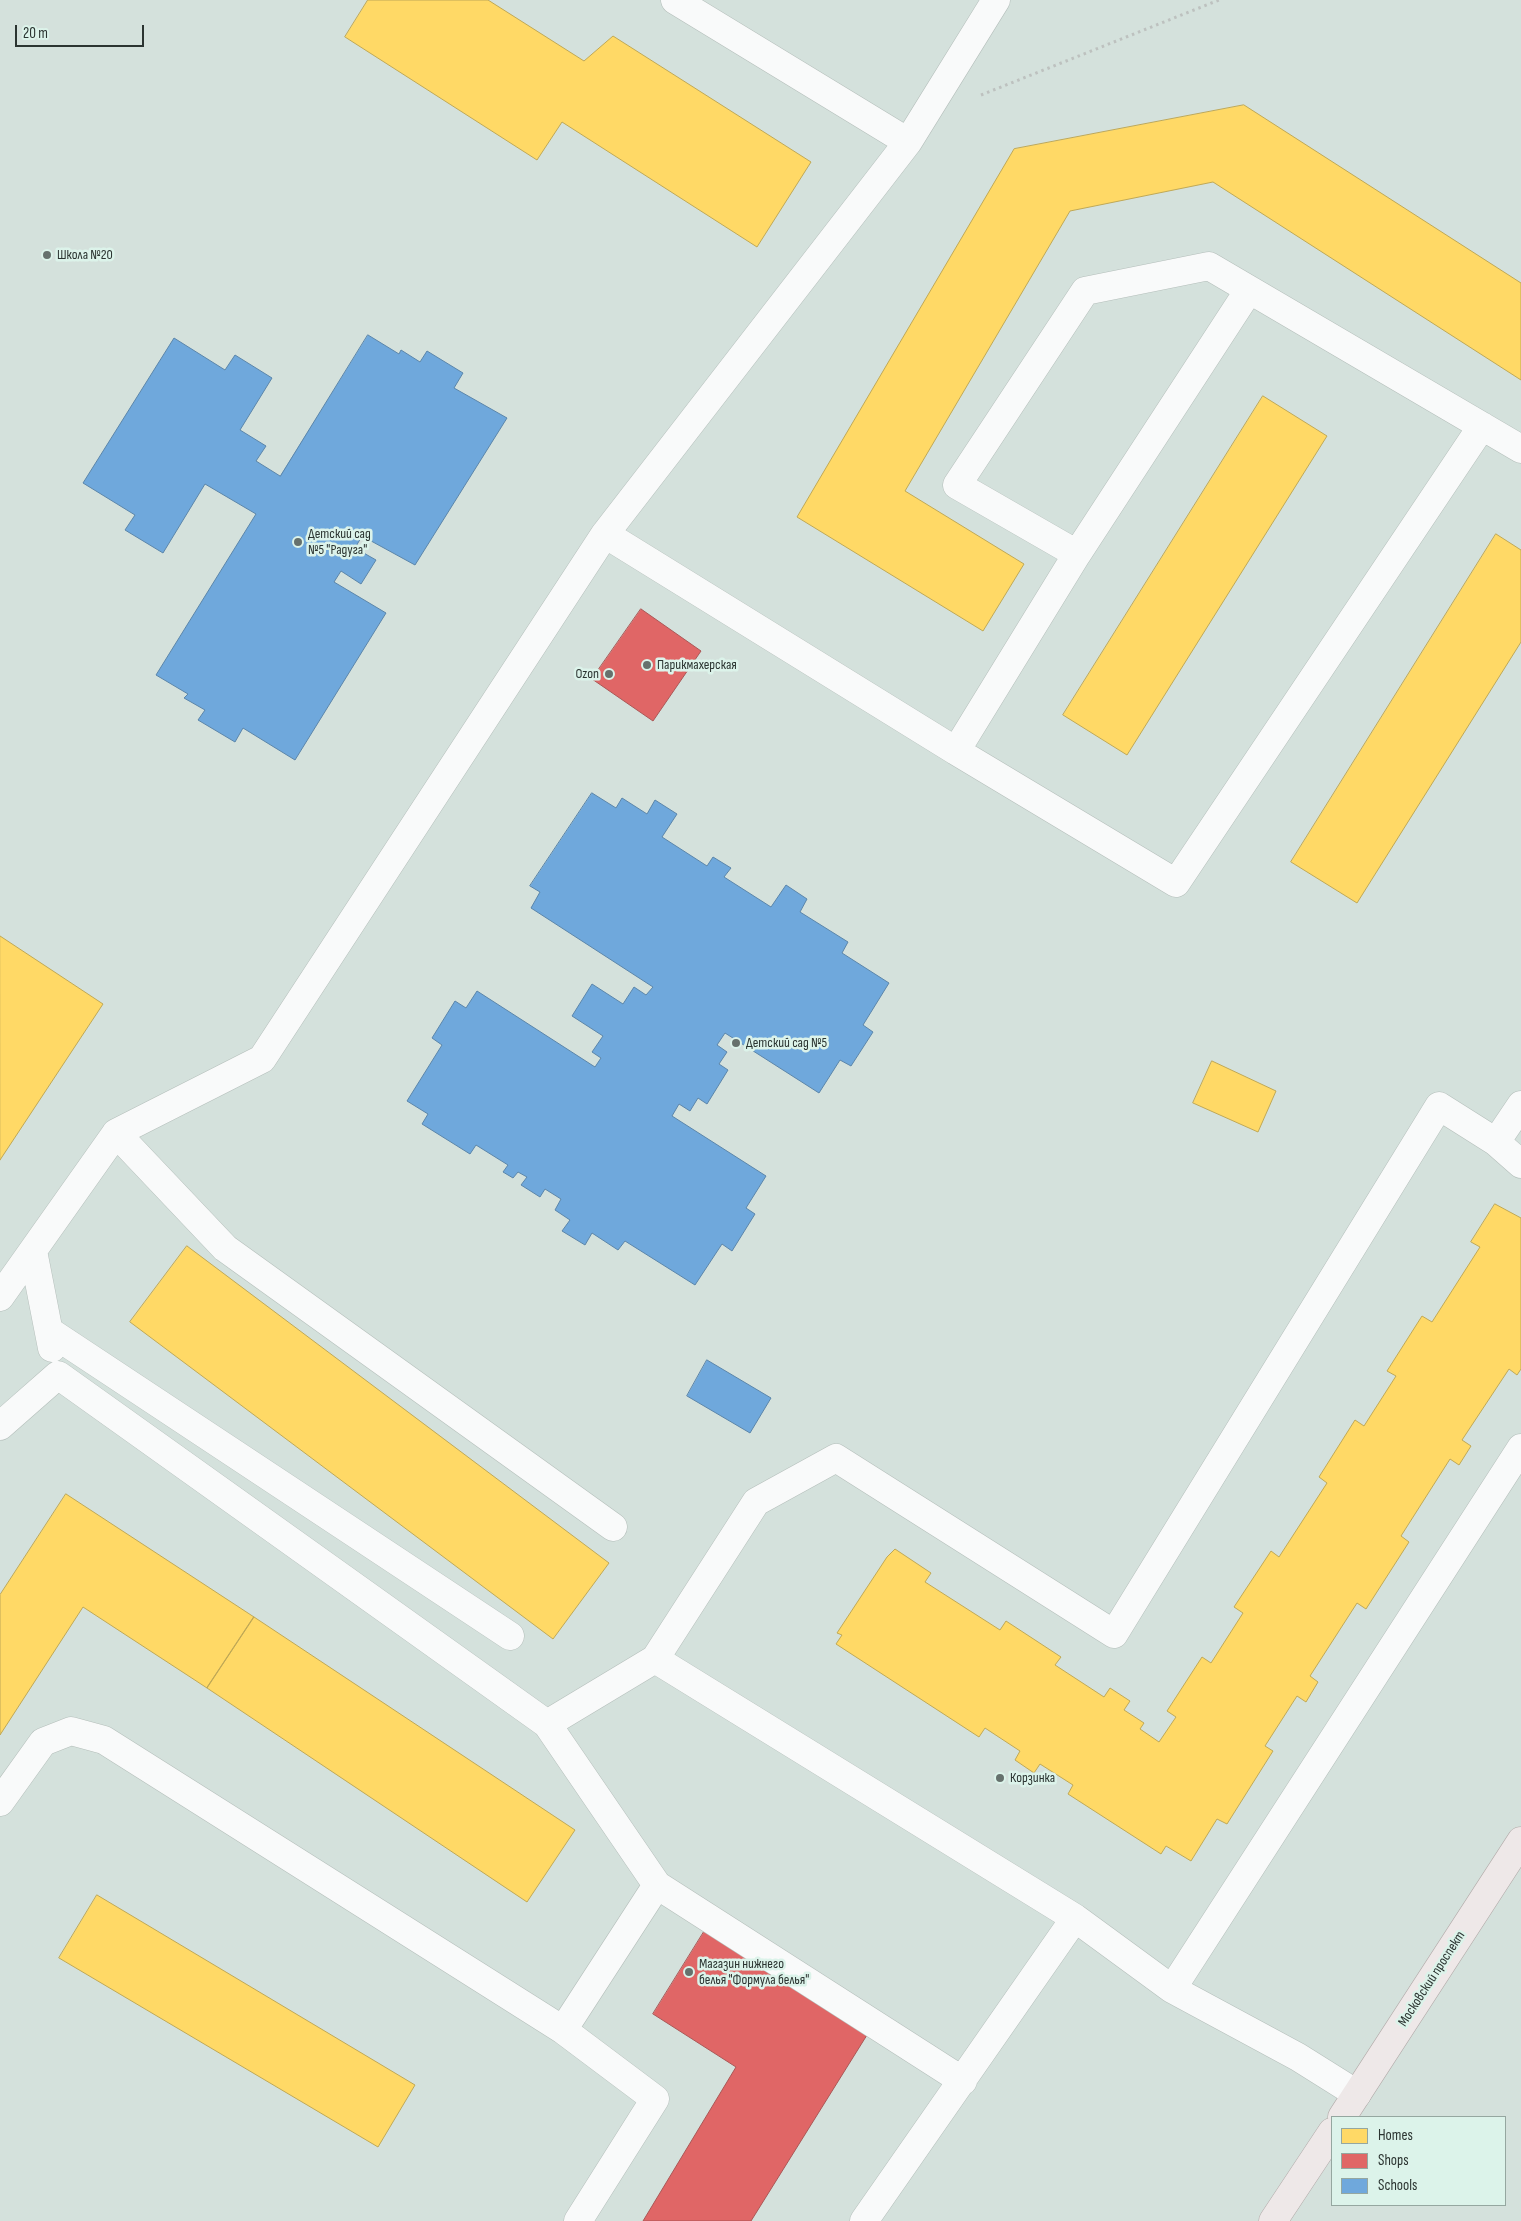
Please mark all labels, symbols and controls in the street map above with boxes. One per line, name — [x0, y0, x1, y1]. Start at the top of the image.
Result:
scale bar — [18, 15, 146, 47]
text: 20 m — [23, 24, 48, 43]
place label: Школа №20 — [57, 247, 113, 263]
marker: Школа №20 — [41, 249, 53, 261]
place label: Детский сад №5 "Радуга" — [308, 526, 371, 558]
marker: Детский сад №5 "Радуга" — [292, 536, 304, 548]
place label: Парикмахерская — [657, 657, 737, 673]
marker: Парикмахерская — [641, 659, 653, 671]
place label: Ozon — [575, 666, 599, 682]
marker: Ozon — [603, 668, 615, 680]
place label: Детский сад №5 — [746, 1035, 827, 1051]
marker: Детский сад №5 — [730, 1037, 742, 1049]
place label: Корзинка — [1010, 1770, 1055, 1786]
marker: Корзинка — [994, 1772, 1006, 1784]
street label: Московский проспект — [1395, 1928, 1469, 2030]
place label: Магазин нижнего белья "Формула белья" — [699, 1956, 809, 1988]
marker: Магазин нижнего белья "Формула белья" — [683, 1966, 695, 1978]
legend — [1331, 2116, 1506, 2206]
text: Homes — [1378, 2126, 1413, 2145]
text: Shops — [1378, 2151, 1409, 2170]
text: Schools — [1378, 2176, 1417, 2195]

